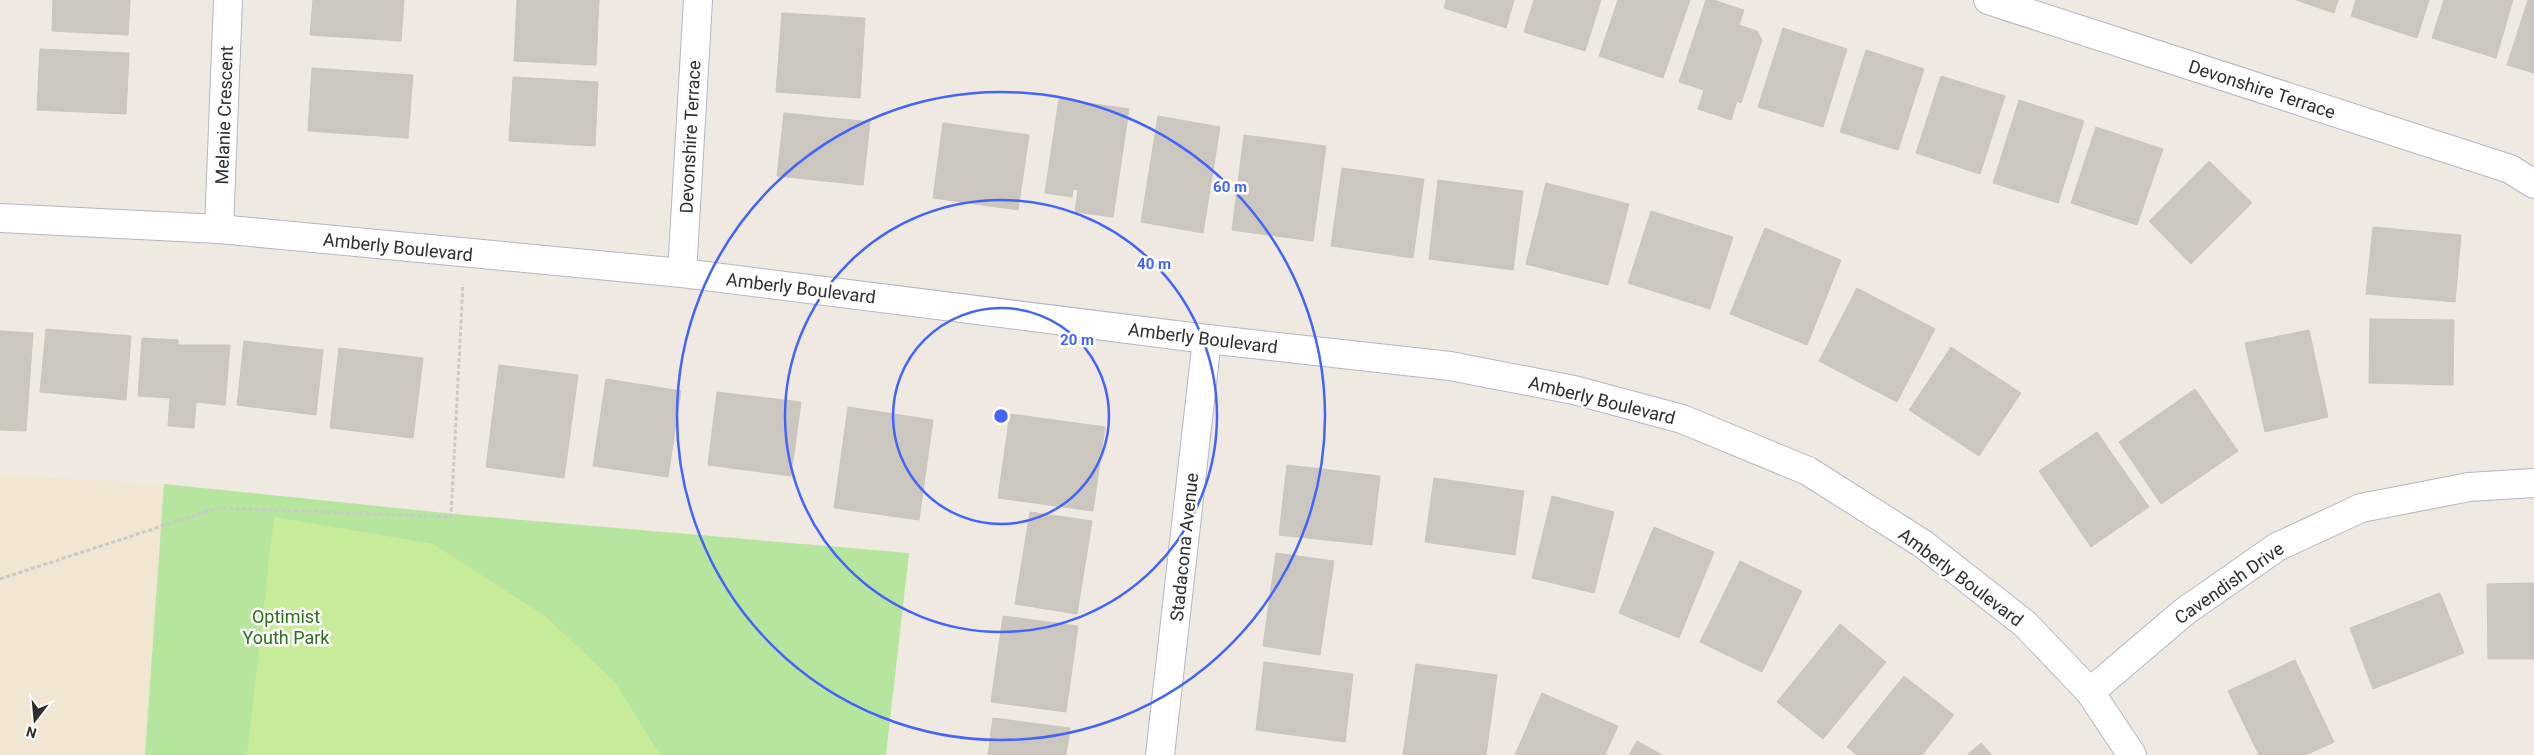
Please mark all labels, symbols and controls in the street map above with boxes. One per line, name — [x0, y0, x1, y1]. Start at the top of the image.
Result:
street label: Melanie Crescent — [211, 45, 237, 185]
street label: Devonshire Terrace — [2186, 55, 2338, 123]
street label: Devonshire Terrace — [676, 60, 704, 214]
text: 60 m — [1213, 178, 1247, 196]
street label: Amberly Boulevard — [322, 229, 474, 265]
text: 40 m — [1137, 255, 1171, 273]
street label: Amberly Boulevard — [725, 268, 877, 308]
street label: Amberly Boulevard — [1127, 318, 1279, 358]
text: 20 m — [1060, 331, 1094, 349]
street label: Amberly Boulevard — [1527, 372, 1677, 428]
centre of rings — [992, 407, 1010, 425]
street label: Stadacona Avenue — [1166, 472, 1202, 622]
street label: Amberly Boulevard — [1895, 523, 2027, 631]
street label: Cavendish Drive — [2171, 538, 2287, 628]
park label: Optimist Youth Park — [243, 606, 330, 648]
north arrow — [10, 695, 60, 745]
text: N — [24, 723, 38, 742]

